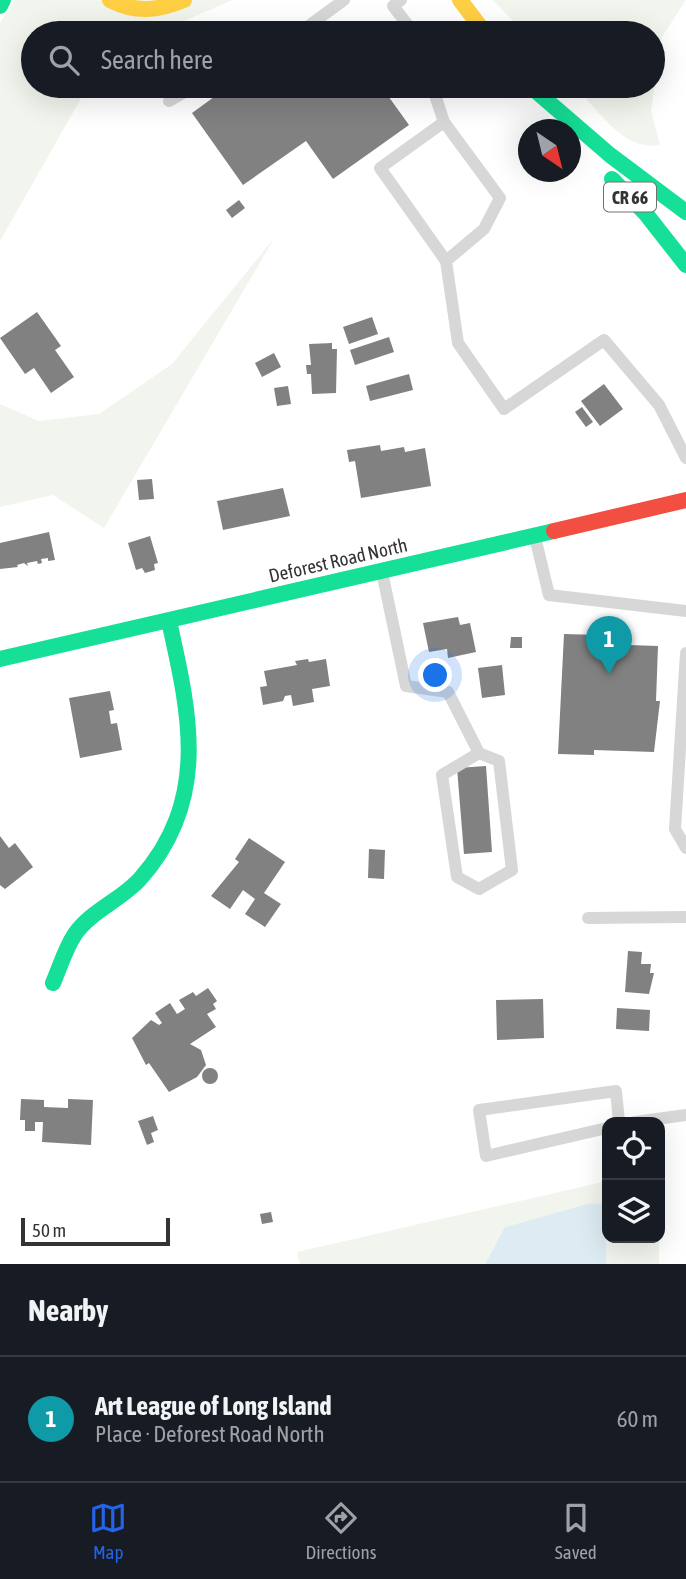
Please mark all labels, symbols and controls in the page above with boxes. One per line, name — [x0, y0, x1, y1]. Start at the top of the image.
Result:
search box — [21, 21, 665, 98]
icon: search — [45, 41, 83, 79]
text: Search here — [101, 45, 213, 75]
north arrow — [518, 119, 581, 182]
road number: CR 66 — [604, 182, 656, 212]
street label: Deforest Road North — [267, 533, 409, 587]
pin: 1 — [586, 616, 632, 674]
your location — [418, 658, 452, 692]
map controls — [602, 1117, 665, 1243]
button: locate — [602, 1117, 665, 1180]
button: layers — [602, 1180, 665, 1243]
scale bar — [21, 1215, 170, 1247]
text: 50 m — [32, 1219, 66, 1241]
text: Nearby — [28, 1293, 108, 1327]
text: Art League of Long Island — [95, 1391, 332, 1421]
text: 1 — [46, 1406, 56, 1432]
text: 60 m — [617, 1406, 658, 1432]
text: Place · Deforest Road North — [95, 1421, 325, 1447]
tab: Map — [89, 1499, 127, 1563]
tab: Directions — [306, 1499, 376, 1563]
tab: Saved — [555, 1499, 597, 1563]

